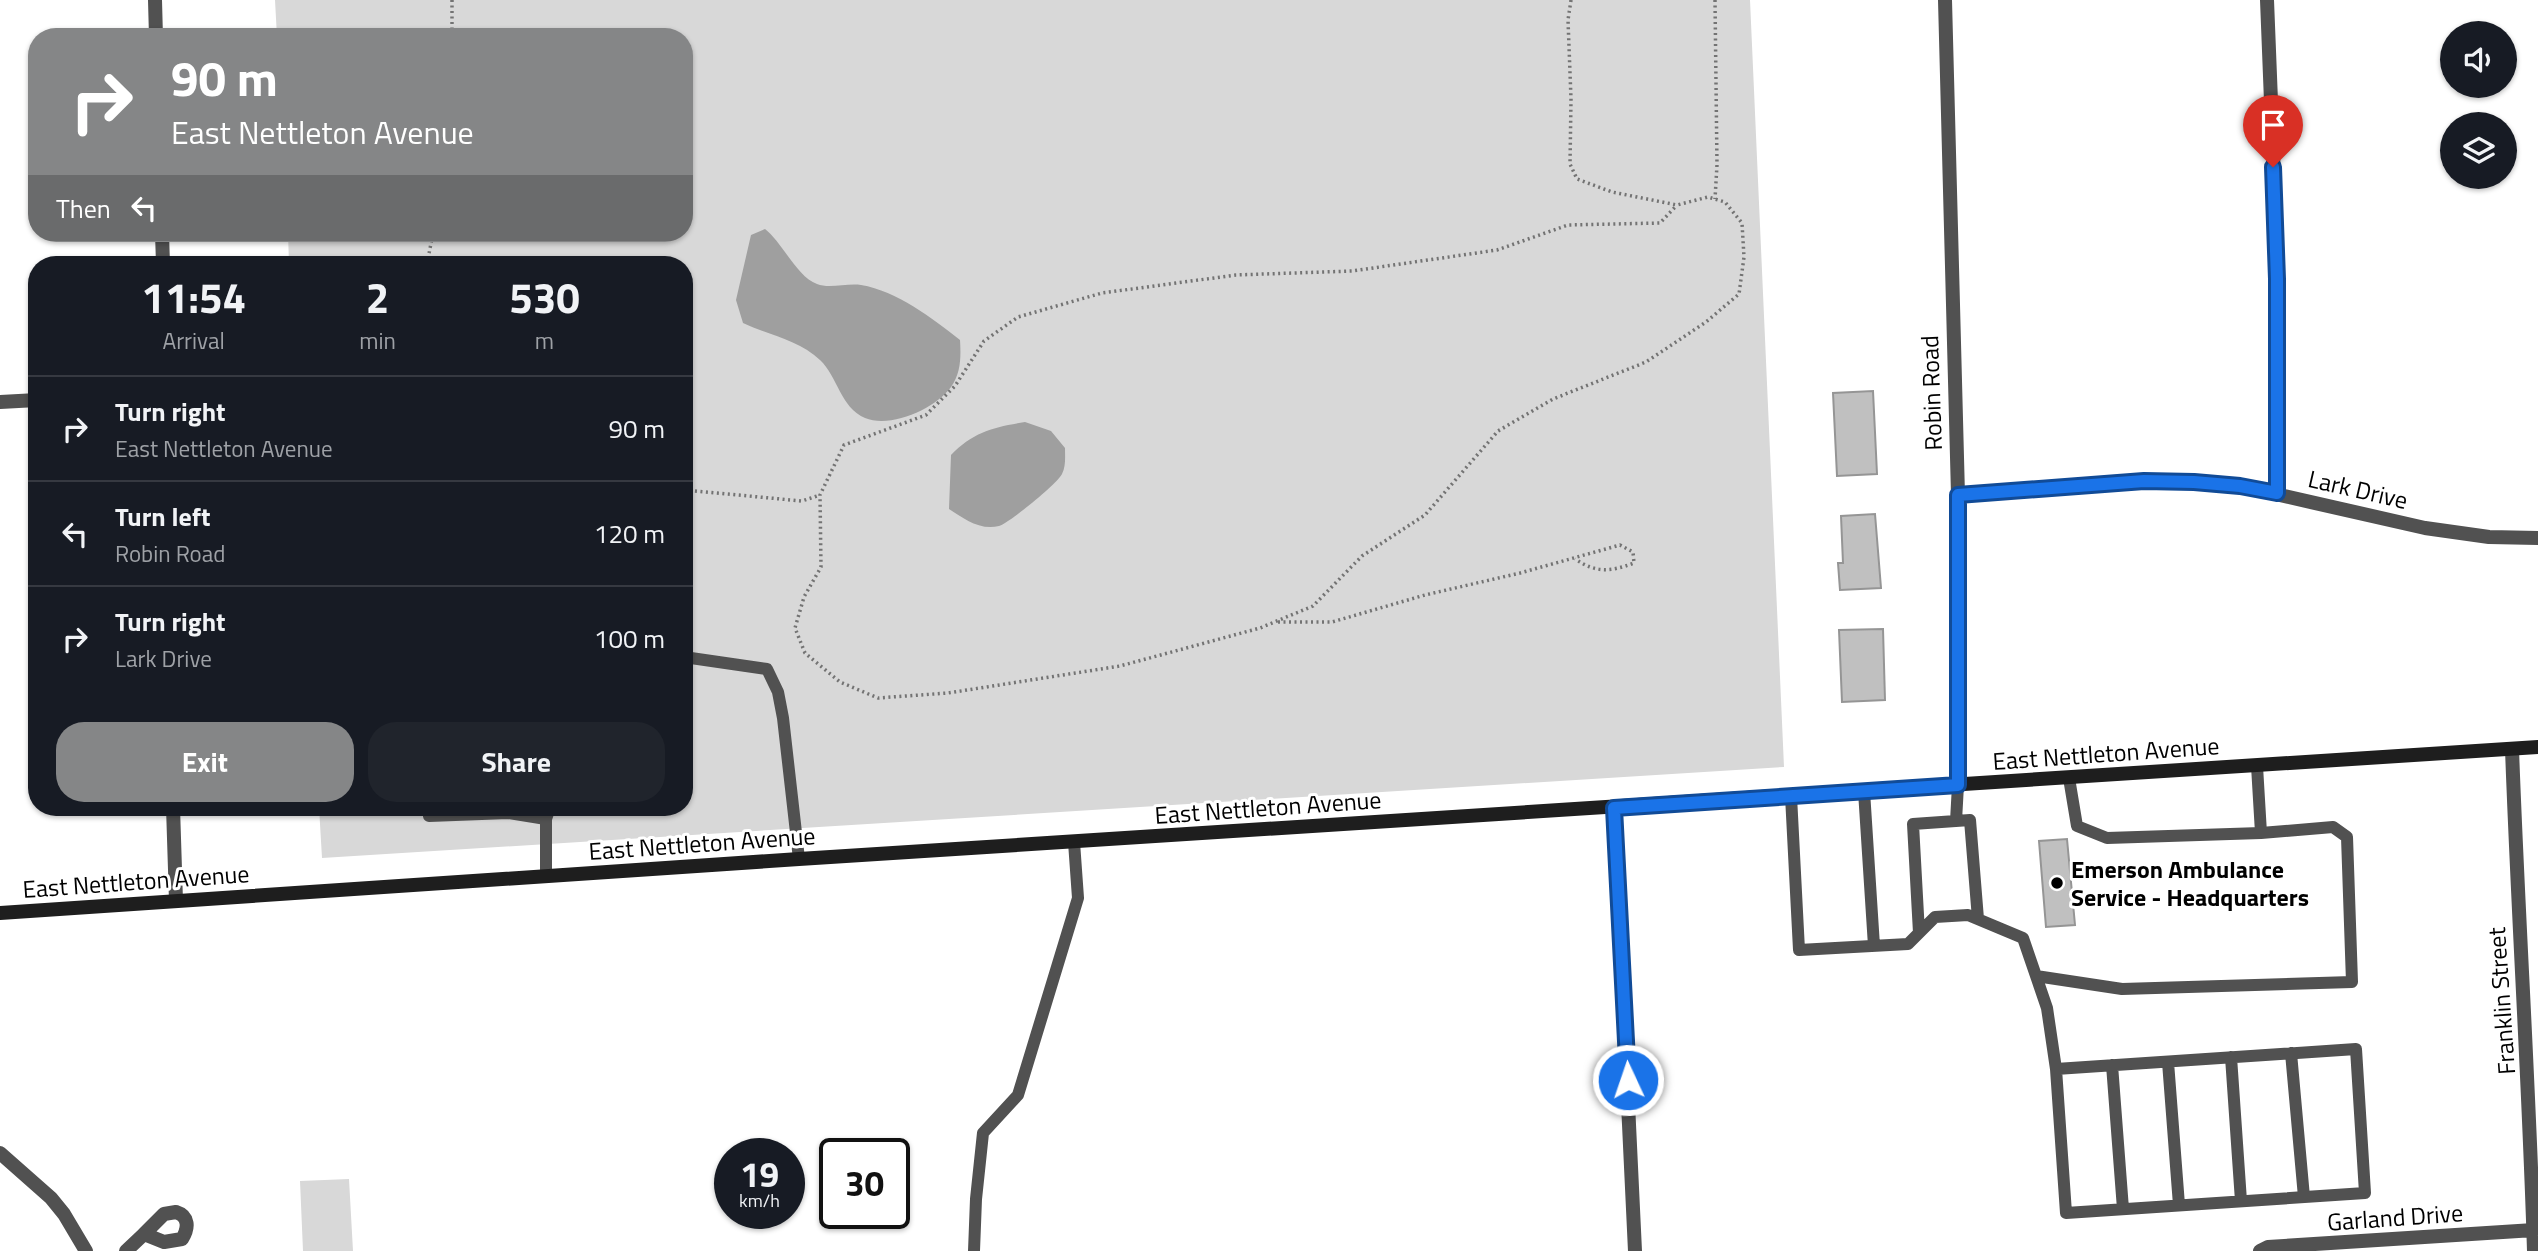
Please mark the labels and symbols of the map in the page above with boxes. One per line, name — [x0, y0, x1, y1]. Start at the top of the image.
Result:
pin — [2243, 95, 2303, 167]
street label: Robin Road — [1911, 335, 1951, 451]
street label: Lark Drive — [2305, 460, 2411, 518]
street label: East Nettleton Avenue — [1991, 727, 2221, 779]
street label: East Nettleton Avenue — [1153, 781, 1383, 833]
street label: East Nettleton Avenue — [587, 817, 817, 869]
place label: Emerson Ambulance Service - Headquarters — [2071, 851, 2309, 915]
street label: East Nettleton Avenue — [21, 855, 251, 907]
marker: Emerson Ambulance Service - Headquarters — [2049, 875, 2065, 891]
street label: Franklin Street — [2478, 926, 2524, 1076]
position arrow — [1591, 1043, 1665, 1117]
speed limit sign: 30 — [819, 1138, 910, 1229]
street label: Garland Drive — [2326, 1194, 2464, 1240]

